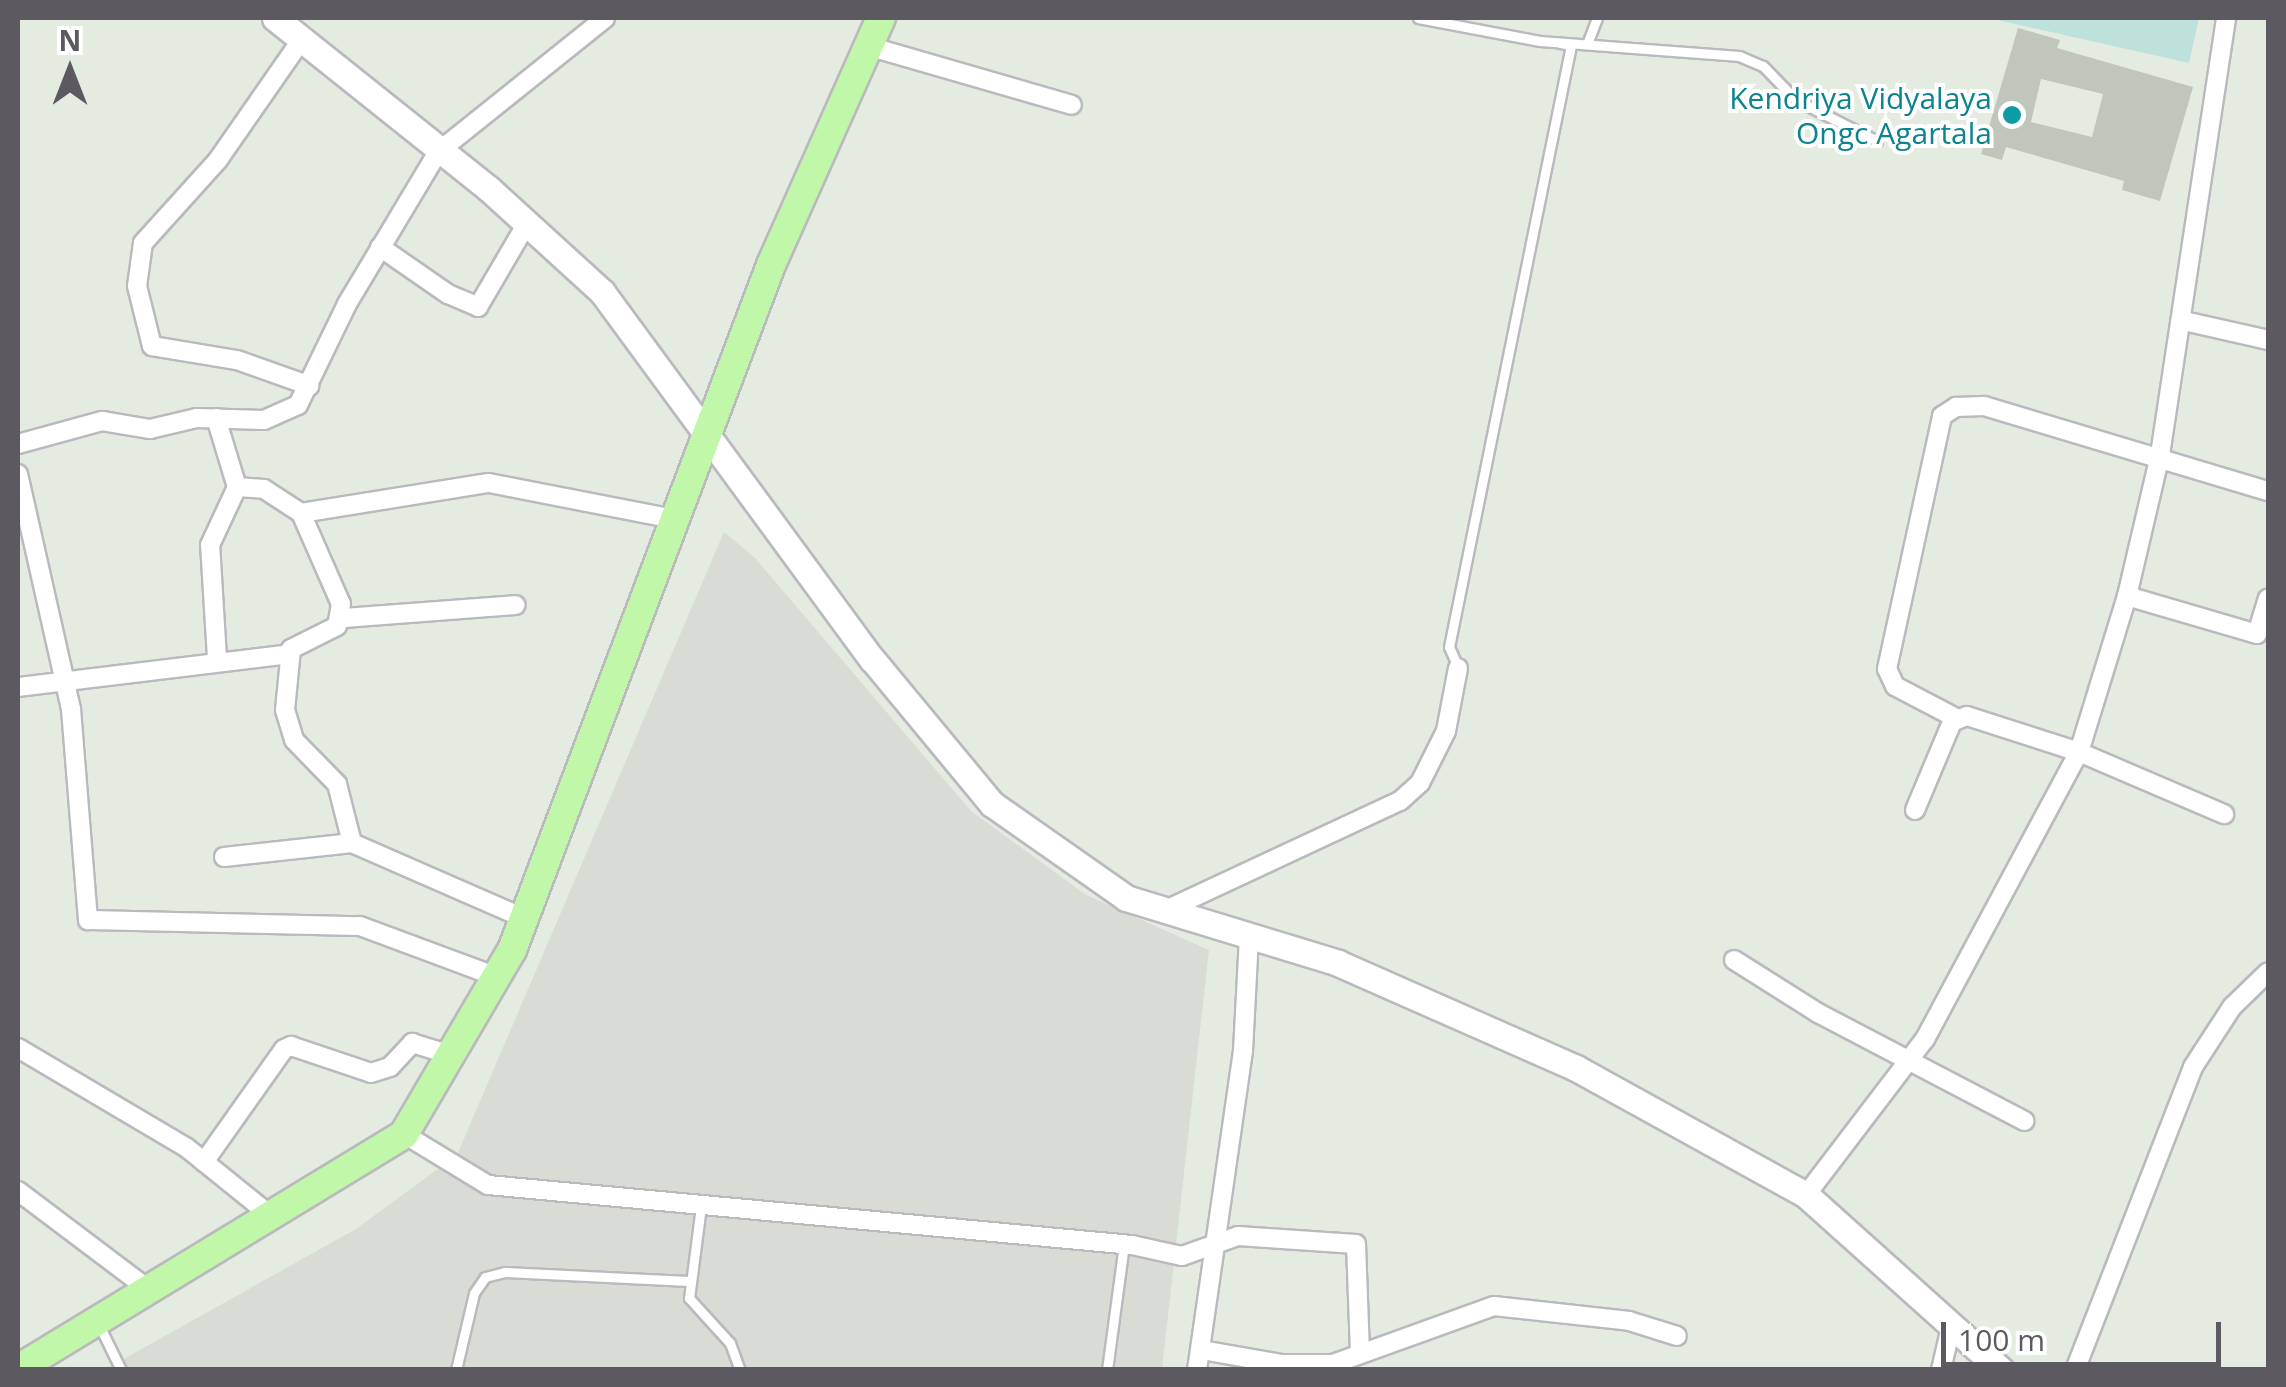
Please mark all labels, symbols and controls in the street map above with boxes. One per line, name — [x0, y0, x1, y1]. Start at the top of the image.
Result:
north arrow — [20, 20, 120, 120]
text: N — [59, 21, 81, 59]
place label: Kendriya Vidyalaya Ongc Agartala — [1729, 80, 1992, 150]
marker: Kendriya Vidyalaya Ongc Agartala — [2001, 104, 2023, 126]
scale bar — [1946, 1302, 2226, 1364]
text: 100 m — [1958, 1319, 2045, 1360]

